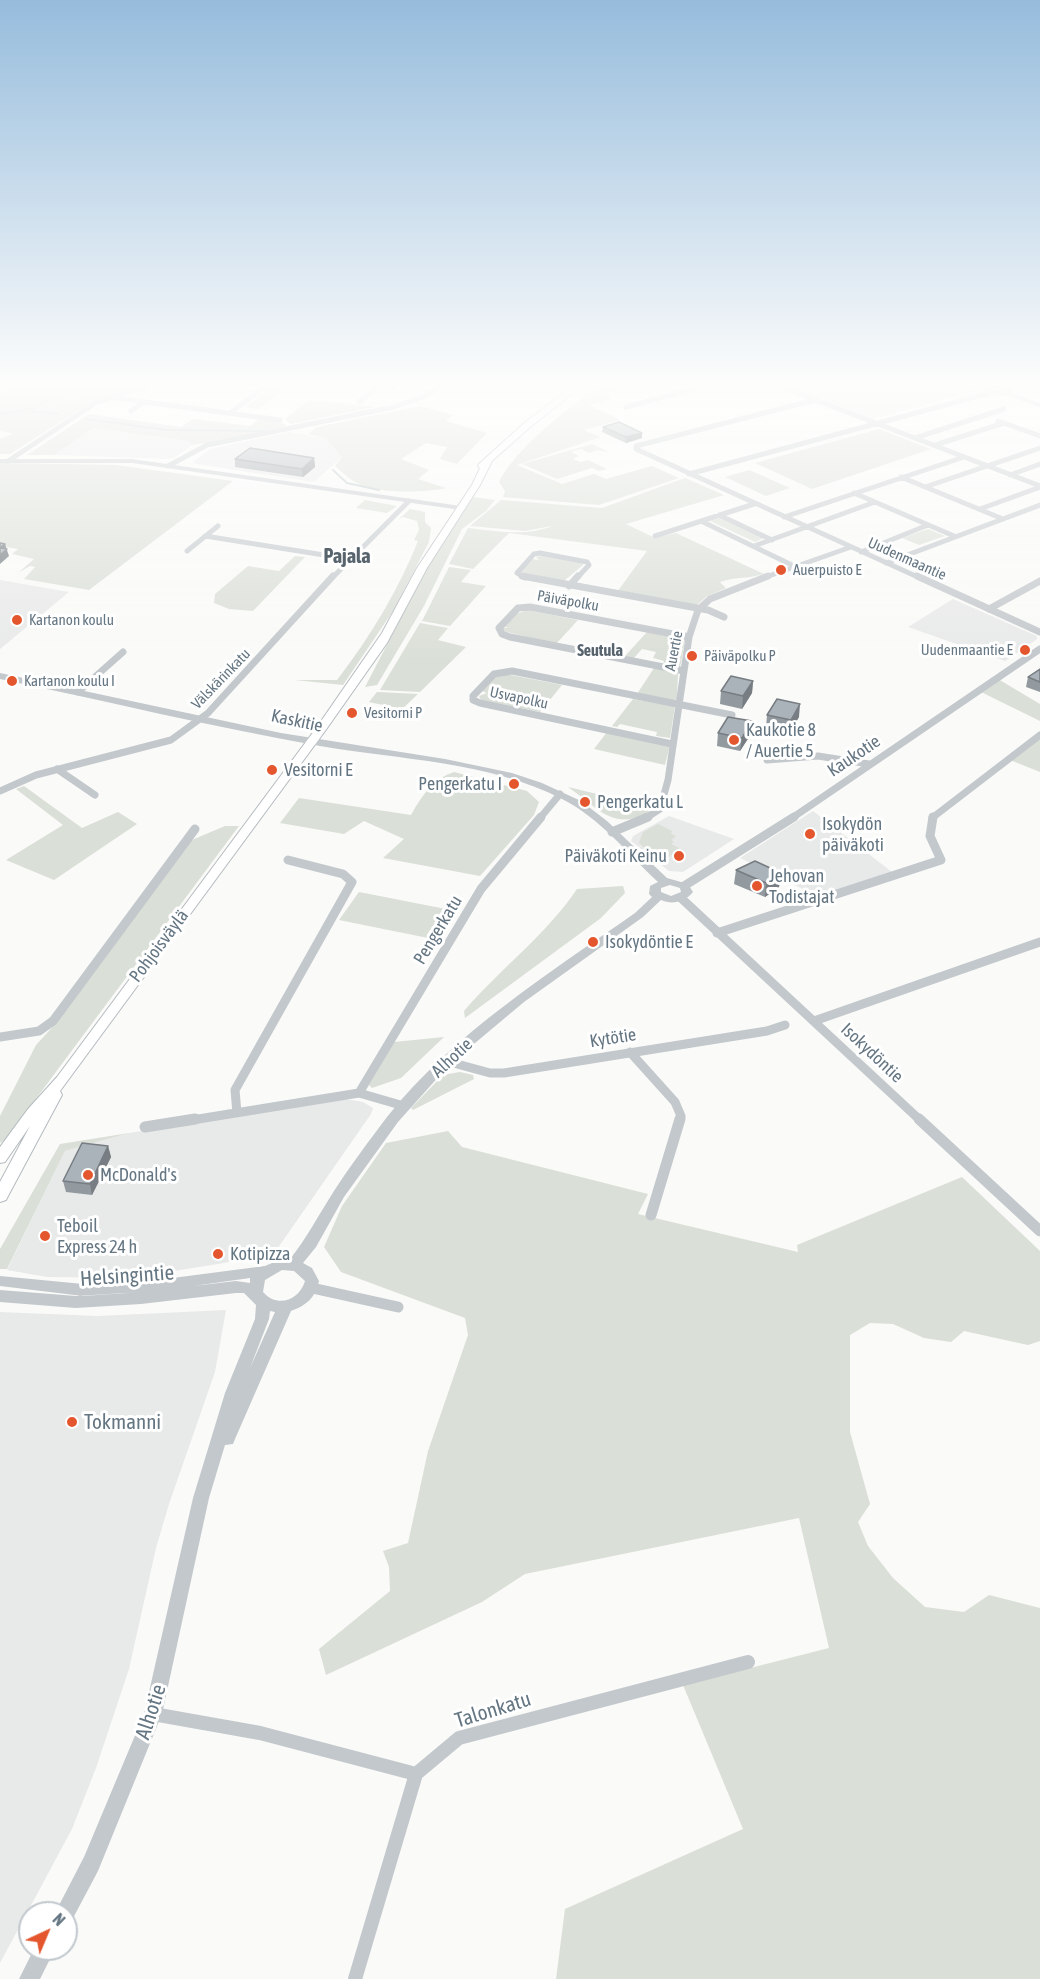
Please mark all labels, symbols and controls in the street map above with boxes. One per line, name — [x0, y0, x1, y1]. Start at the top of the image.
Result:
street label: Uudenmaantie — [865, 534, 949, 584]
district label: Pajala — [323, 545, 371, 569]
place label: Auerpuisto E — [793, 561, 862, 579]
marker: Auerpuisto E — [774, 563, 788, 577]
street label: Päiväpolku — [536, 587, 600, 615]
place label: Kartanon koulu — [29, 611, 114, 629]
marker: Kartanon koulu — [10, 613, 24, 627]
street label: Auertie — [661, 630, 687, 672]
district label: Seutula — [577, 641, 623, 661]
place label: Uudenmaantie E — [921, 641, 1013, 659]
marker: Uudenmaantie E — [1018, 643, 1032, 657]
street label: Välskärinkatu — [188, 645, 254, 713]
place label: Päiväpolku P — [704, 647, 776, 665]
marker: Päiväpolku P — [685, 649, 699, 663]
place label: Kartanon koulu I — [24, 672, 115, 690]
marker: Kartanon koulu I — [5, 674, 19, 688]
street label: Usvapolku — [488, 683, 550, 713]
place label: Vesitorni P — [364, 704, 422, 722]
street label: Kaskitie — [269, 705, 325, 737]
marker: Vesitorni P — [345, 706, 359, 720]
place label: Kaukotie 8 / Auertie 5 — [746, 719, 816, 762]
street label: Kaukotie — [823, 731, 885, 781]
marker: Kaukotie 8 / Auertie 5 — [727, 733, 741, 747]
place label: Vesitorni E — [284, 759, 353, 781]
marker: Vesitorni E — [265, 763, 279, 777]
place label: Pengerkatu I — [418, 773, 502, 795]
marker: Pengerkatu I — [507, 777, 521, 791]
place label: Pengerkatu L — [597, 791, 683, 813]
marker: Pengerkatu L — [578, 795, 592, 809]
place label: Isokydön päiväkoti — [822, 813, 884, 856]
marker: Isokydön päiväkoti — [803, 827, 817, 841]
place label: Päiväkoti Keinu — [564, 845, 667, 867]
marker: Päiväkoti Keinu — [672, 849, 686, 863]
place label: Jehovan Todistajat — [769, 865, 835, 908]
marker: Jehovan Todistajat — [750, 879, 764, 893]
street label: Pengerkatu — [409, 892, 467, 968]
street label: Pohjoisväylä — [125, 906, 193, 986]
place label: Isokydöntie E — [605, 931, 693, 953]
marker: Isokydöntie E — [586, 935, 600, 949]
street label: Isokydöntie — [836, 1019, 908, 1087]
street label: Kytötie — [588, 1024, 638, 1052]
street label: Alhotie — [427, 1034, 477, 1082]
place label: McDonald's — [100, 1164, 177, 1186]
marker: McDonald's — [81, 1168, 95, 1182]
place label: Teboil Express 24 h — [57, 1215, 137, 1258]
marker: Teboil Express 24 h — [38, 1229, 52, 1243]
place label: Kotipizza — [230, 1243, 290, 1265]
marker: Kotipizza — [211, 1247, 225, 1261]
street label: Helsingintie — [79, 1260, 175, 1292]
place label: Tokmanni — [84, 1409, 161, 1435]
marker: Tokmanni — [65, 1415, 79, 1429]
street label: Alhotie — [130, 1681, 172, 1743]
street label: Talonkatu — [452, 1687, 534, 1733]
north arrow — [18, 1901, 78, 1961]
text: N — [49, 1910, 69, 1929]

